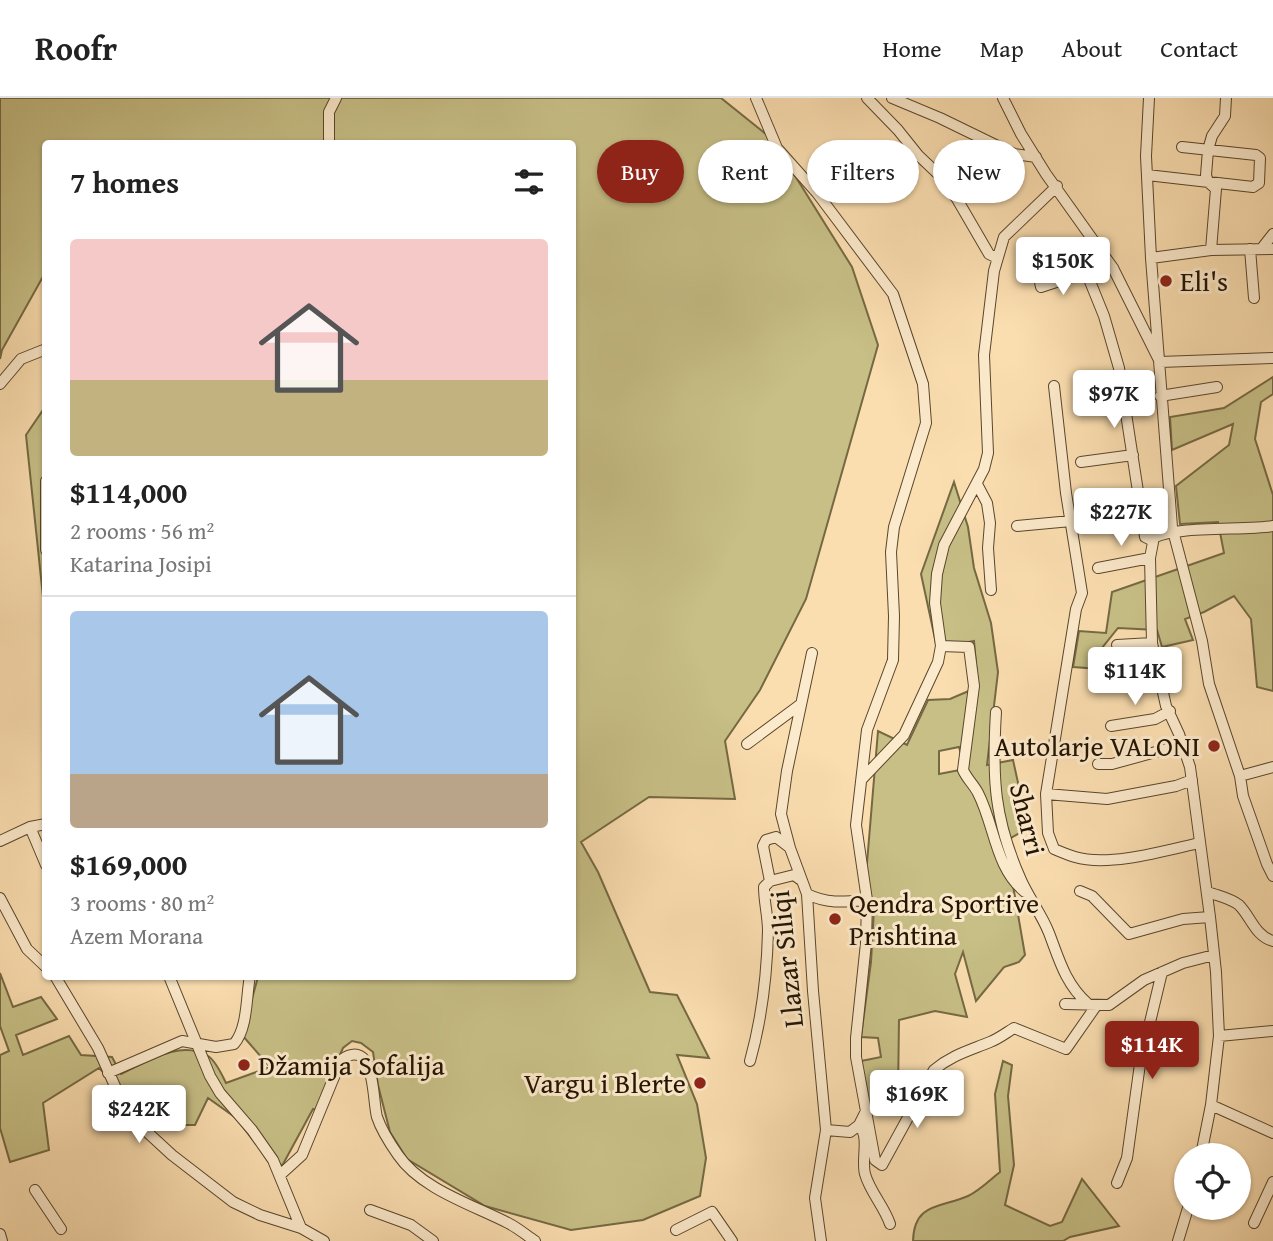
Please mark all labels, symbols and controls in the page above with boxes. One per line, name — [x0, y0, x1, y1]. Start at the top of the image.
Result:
text: Roofr — [35, 24, 117, 72]
text: Home — [883, 31, 942, 66]
text: Map — [980, 31, 1024, 66]
text: About — [1062, 31, 1122, 66]
text: Contact — [1160, 31, 1238, 66]
chip: Buy — [597, 140, 684, 203]
chip: Rent — [698, 140, 793, 203]
chip: Filters — [807, 140, 919, 203]
chip: New — [933, 140, 1025, 203]
text: 7 homes — [70, 160, 179, 204]
icon: filters — [510, 163, 548, 201]
pin: $150K — [1014, 238, 1112, 297]
text: $150K — [1032, 243, 1094, 276]
place label: Eli's — [1180, 260, 1228, 301]
marker: Eli's — [1158, 273, 1174, 289]
icon: home — [246, 285, 372, 411]
pin: $97K — [1073, 370, 1155, 430]
text: $97K — [1089, 376, 1139, 409]
text: $114,000 — [70, 470, 187, 514]
pin: $227K — [1072, 489, 1170, 548]
text: $227K — [1090, 494, 1152, 527]
text: 2 rooms · 56 m² — [70, 514, 214, 547]
text: Katarina Josipi — [70, 547, 212, 580]
pin: $114K — [1086, 648, 1184, 707]
text: $114K — [1104, 653, 1166, 686]
icon: home — [246, 657, 372, 783]
place label: Autolarje VALONI — [994, 725, 1200, 766]
marker: Autolarje VALONI — [1206, 738, 1222, 754]
street label: Sharri — [1000, 778, 1057, 860]
text: $169,000 — [70, 842, 187, 886]
place label: Qendra Sportive Prishtina — [849, 882, 1039, 955]
text: 3 rooms · 80 m² — [70, 886, 214, 919]
street label: Llazar Siliqi — [758, 888, 813, 1030]
marker: Qendra Sportive Prishtina — [827, 911, 843, 927]
text: Azem Morana — [70, 919, 203, 952]
pin: $114K — [1103, 1021, 1201, 1081]
text: $114K — [1121, 1027, 1183, 1060]
place label: Džamija Sofalija — [258, 1044, 446, 1085]
marker: Džamija Sofalija — [236, 1057, 252, 1073]
place label: Vargu i Blerte — [524, 1062, 686, 1103]
pin: $169K — [868, 1070, 966, 1130]
marker: Vargu i Blerte — [692, 1075, 708, 1091]
text: $169K — [886, 1076, 948, 1109]
pin: $242K — [90, 1086, 188, 1145]
text: $242K — [108, 1091, 170, 1124]
map controls — [1174, 1143, 1251, 1220]
button: locate — [1174, 1143, 1251, 1220]

